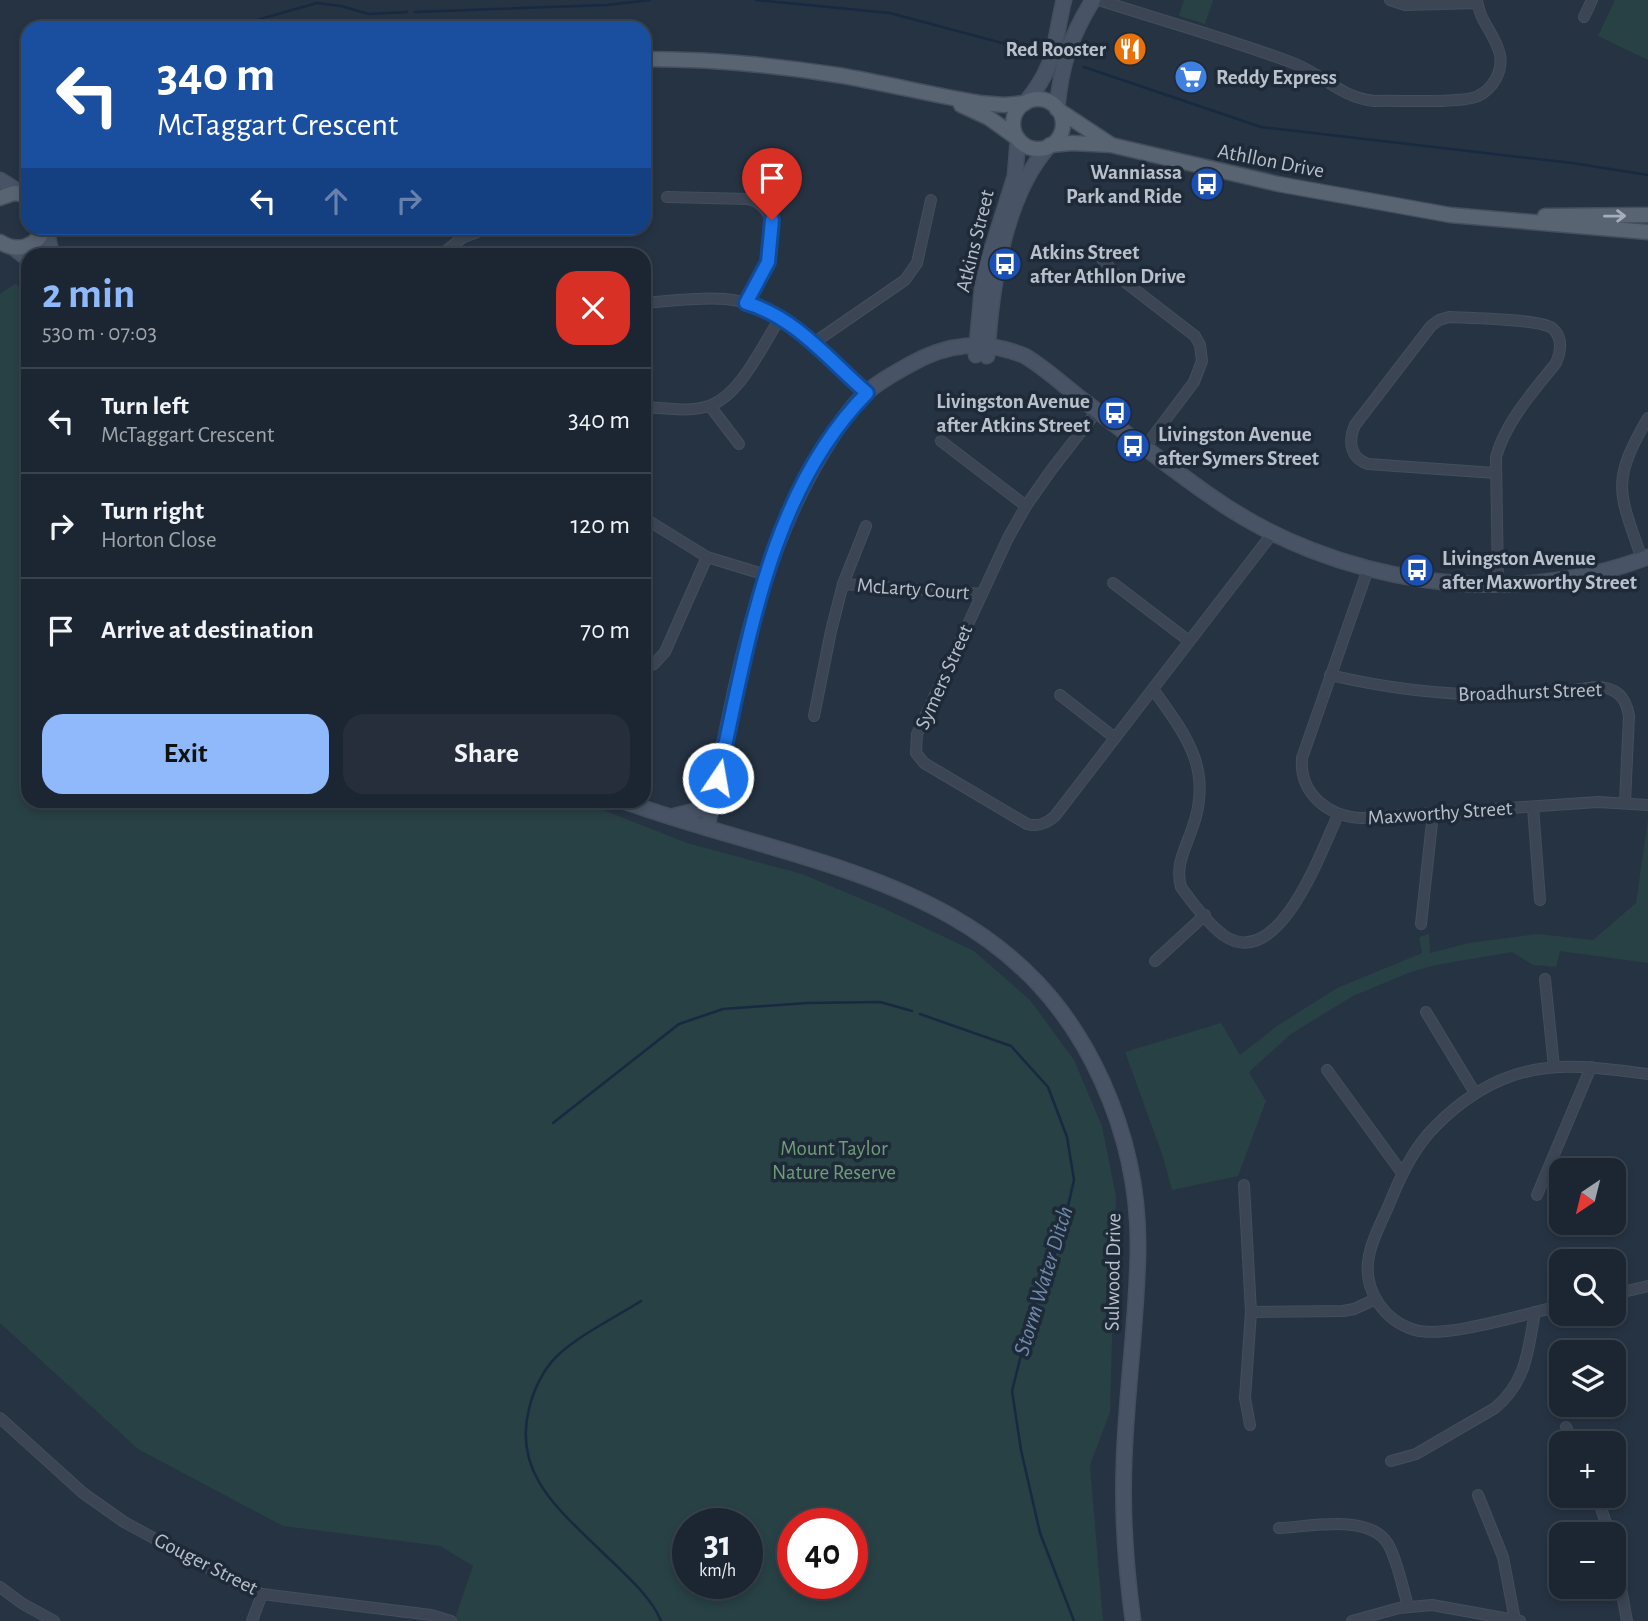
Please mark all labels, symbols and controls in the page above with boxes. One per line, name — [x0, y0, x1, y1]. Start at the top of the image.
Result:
restaurant icon: Red Rooster — [1111, 30, 1149, 68]
place label: Red Rooster — [1005, 39, 1107, 60]
icon: left — [42, 49, 133, 140]
text: 340 m — [157, 51, 275, 100]
supermarket icon: Reddy Express — [1172, 58, 1210, 96]
place label: Reddy Express — [1216, 67, 1337, 88]
text: McTaggart Crescent — [157, 109, 398, 141]
street label: Athllon Drive — [1216, 140, 1326, 182]
pin — [742, 148, 802, 220]
icon: arrive — [753, 159, 791, 197]
place label: Wanniassa Park and Ride — [1066, 162, 1182, 207]
bus stop icon: Wanniassa Park and Ride — [1188, 165, 1226, 203]
icon: left — [244, 182, 282, 220]
icon: ahead — [317, 182, 355, 220]
icon: right — [390, 182, 428, 220]
street label: Atkins Street — [952, 187, 998, 294]
one-way arrow — [1603, 210, 1626, 223]
place label: Atkins Street after Athllon Drive — [1030, 242, 1186, 287]
bus stop icon: Atkins Street after Athllon Drive — [986, 245, 1024, 283]
button: close — [556, 271, 630, 345]
text: 2 min — [42, 273, 135, 315]
text: 530 m · 07:03 — [42, 322, 157, 345]
place label: Livingston Avenue after Atkins Street — [936, 391, 1090, 436]
text: Turn left — [101, 393, 189, 419]
bus stop icon: Livingston Avenue after Atkins Street — [1096, 394, 1134, 432]
icon: left — [42, 402, 80, 440]
text: 340 m — [568, 407, 630, 433]
text: McTaggart Crescent — [101, 424, 274, 447]
place label: Livingston Avenue after Symers Street — [1158, 424, 1319, 469]
bus stop icon: Livingston Avenue after Symers Street — [1114, 427, 1152, 465]
text: Turn right — [101, 498, 204, 524]
icon: right — [42, 507, 80, 545]
text: 120 m — [570, 512, 630, 538]
text: Horton Close — [101, 529, 217, 552]
place label: Livingston Avenue after Maxworthy Street — [1442, 548, 1637, 593]
bus stop icon: Livingston Avenue after Maxworthy Street — [1398, 551, 1436, 589]
street label: McLarty Court — [856, 575, 970, 603]
icon: arrive — [42, 612, 80, 650]
text: Arrive at destination — [101, 617, 314, 643]
text: 70 m — [580, 617, 630, 643]
street label: Symers Street — [912, 621, 977, 733]
street label: Broadhurst Street — [1458, 679, 1603, 705]
button: Exit — [42, 714, 329, 794]
button: Share — [343, 714, 630, 794]
position arrow — [681, 741, 755, 815]
street label: Maxworthy Street — [1367, 797, 1513, 829]
park label: Mount Taylor Nature Reserve — [772, 1138, 896, 1183]
north arrow — [1549, 1158, 1626, 1236]
map controls — [1549, 1158, 1626, 1599]
water label: Storm Water Ditch — [1010, 1204, 1078, 1358]
street label: Sulwood Drive — [1101, 1213, 1125, 1331]
button: search — [1549, 1249, 1626, 1326]
button: layers — [1549, 1340, 1626, 1417]
button: + — [1549, 1431, 1626, 1508]
speed limit sign: 40 — [777, 1508, 868, 1599]
button: − — [1549, 1522, 1626, 1599]
text: 31 — [704, 1527, 731, 1562]
street label: Gouger Street — [151, 1529, 261, 1599]
text: km/h — [699, 1562, 736, 1580]

